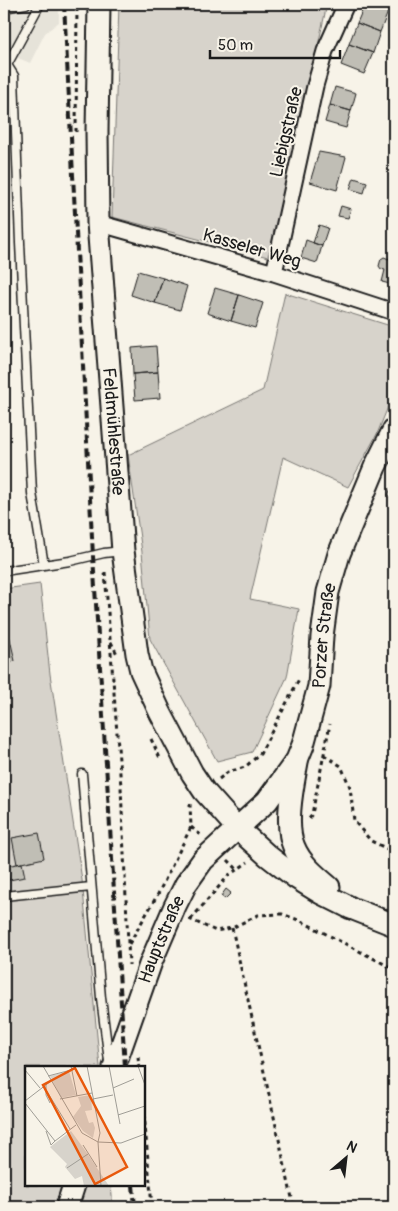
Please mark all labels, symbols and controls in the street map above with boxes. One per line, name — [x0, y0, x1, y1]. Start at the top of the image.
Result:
scale bar — [210, 28, 340, 60]
text: 50 m — [218, 36, 253, 55]
street label: Liebigstraße — [265, 85, 308, 180]
street label: Kasseler Weg — [200, 224, 304, 273]
street label: Feldmühlestraße — [97, 367, 130, 496]
street label: Porzer Straße — [308, 580, 342, 689]
street label: Hauptstraße — [133, 892, 190, 987]
inset map — [25, 1066, 145, 1186]
north arrow — [320, 1134, 370, 1184]
text: N — [344, 1137, 360, 1157]

